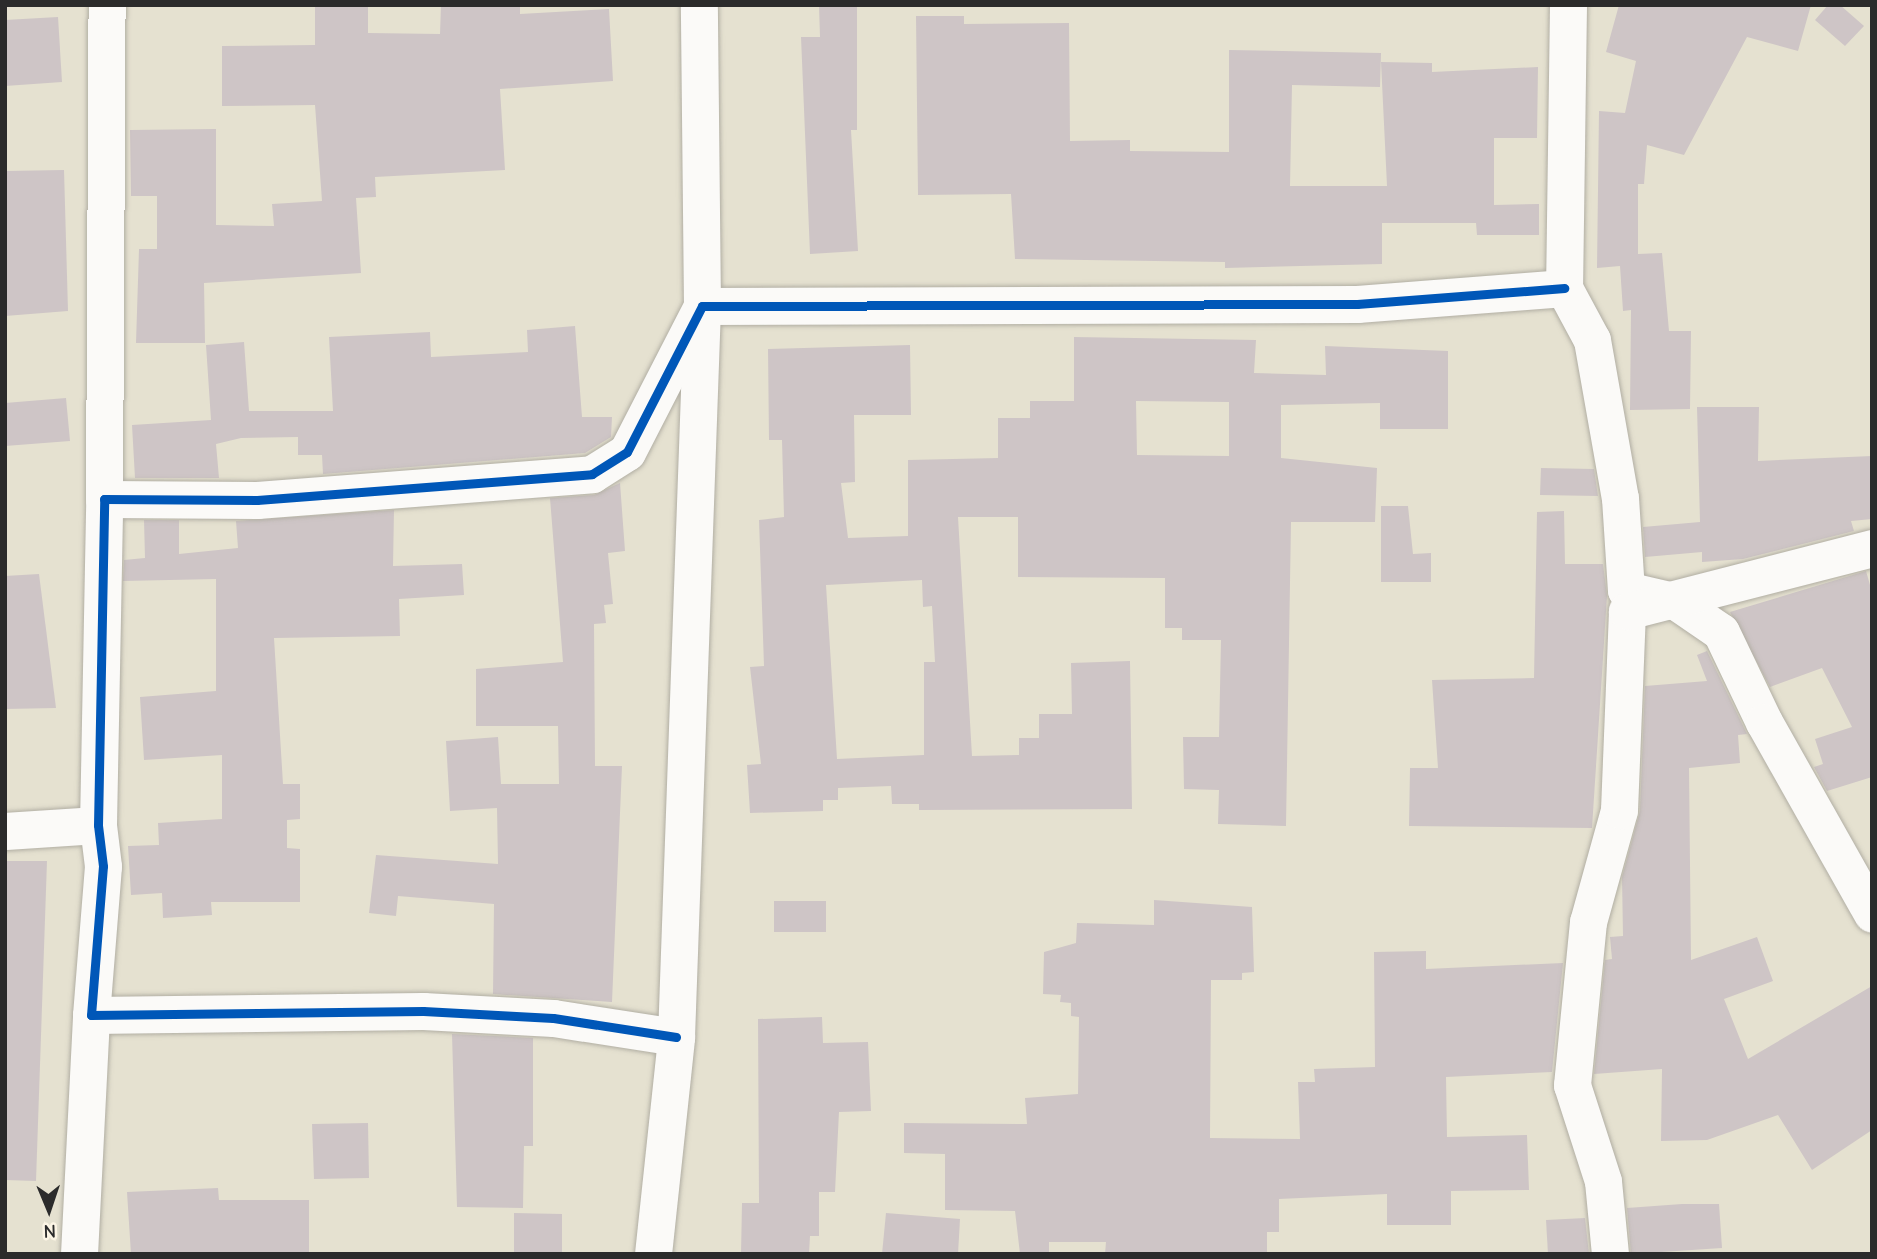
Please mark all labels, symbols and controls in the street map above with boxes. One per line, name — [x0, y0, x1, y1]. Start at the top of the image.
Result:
north arrow — [14, 1175, 84, 1245]
text: N — [43, 1220, 56, 1242]

